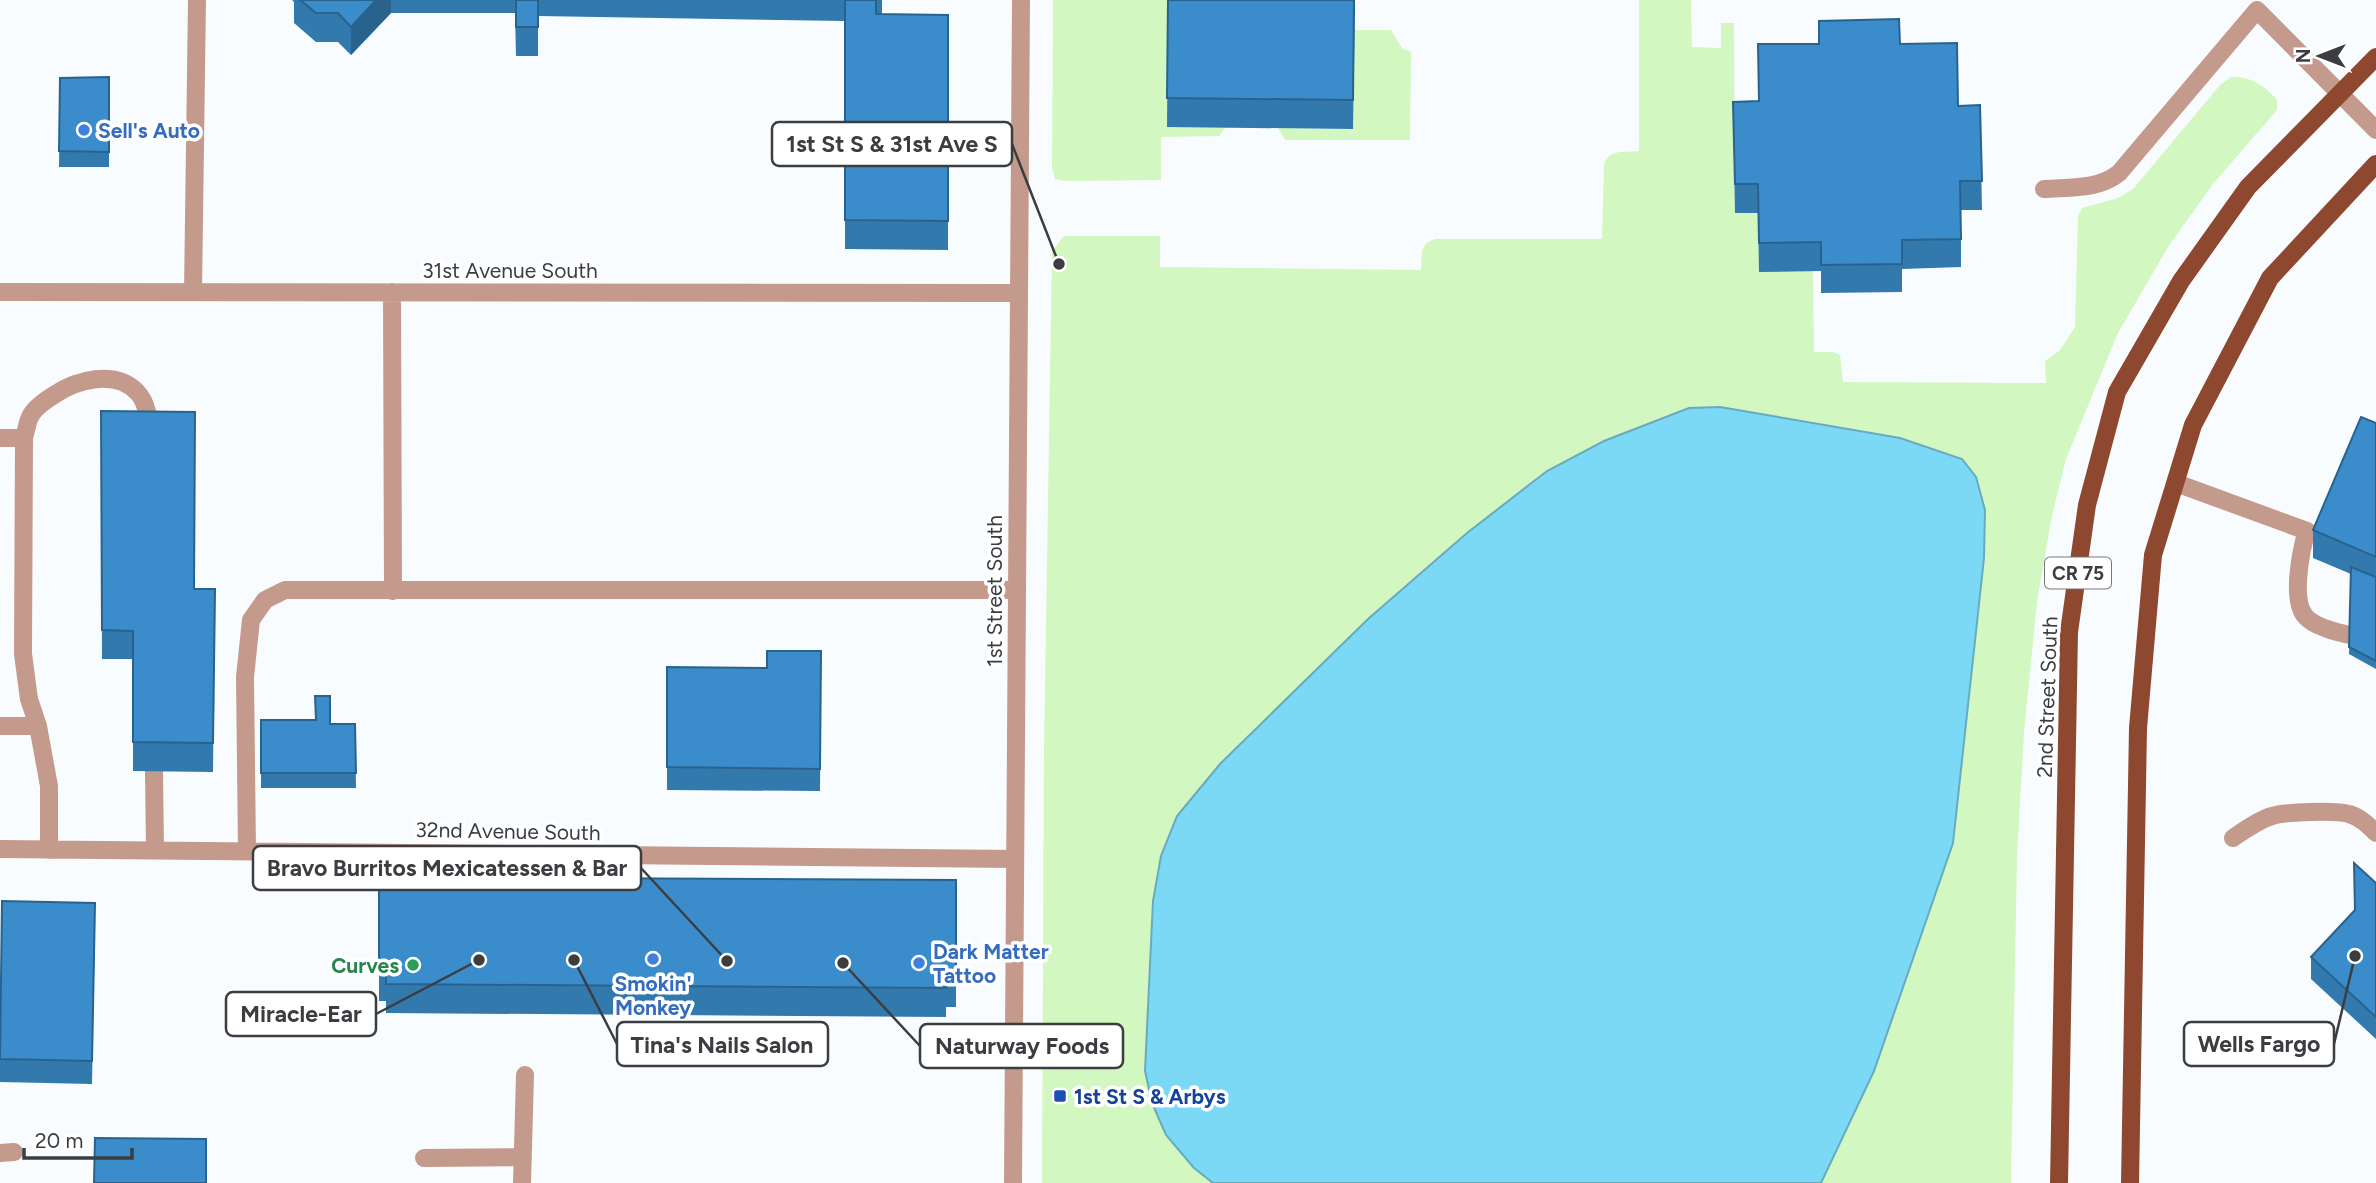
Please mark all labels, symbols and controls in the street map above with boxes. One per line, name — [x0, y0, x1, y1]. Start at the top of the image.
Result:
north arrow — [2285, 21, 2355, 91]
text: N — [2292, 49, 2315, 63]
place label: Sell's Auto — [98, 118, 200, 143]
marker: Sell's Auto — [76, 122, 92, 138]
callout: 1st St S & 31st Ave S — [772, 122, 1012, 166]
text: 1st St S & 31st Ave S — [786, 130, 998, 158]
street label: 31st Avenue South — [422, 258, 598, 283]
street label: 1st Street South — [982, 515, 1007, 667]
road number: CR 75 — [2045, 558, 2111, 588]
street label: 2nd Street South — [2032, 616, 2062, 778]
street label: 32nd Avenue South — [415, 817, 601, 845]
callout: Bravo Burritos Mexicatessen & Bar — [253, 846, 641, 890]
text: Bravo Burritos Mexicatessen & Bar — [267, 854, 627, 882]
place label: Dark Matter Tattoo — [933, 939, 1049, 988]
marker: Smokin' Monkey — [645, 951, 661, 967]
place label: Curves — [331, 953, 399, 978]
marker: Dark Matter Tattoo — [911, 955, 927, 971]
marker: Curves — [405, 957, 421, 973]
place label: Smokin' Monkey — [614, 971, 692, 1020]
callout: Miracle-Ear — [226, 992, 376, 1036]
text: Miracle-Ear — [240, 1000, 362, 1028]
callout: Tina's Nails Salon — [617, 1022, 828, 1066]
callout: Wells Fargo — [2184, 1022, 2334, 1066]
callout: Naturway Foods — [920, 1024, 1123, 1068]
text: Wells Fargo — [2198, 1030, 2320, 1058]
text: Tina's Nails Salon — [631, 1031, 813, 1059]
text: Naturway Foods — [935, 1032, 1109, 1060]
place label: 1st St S & Arbys — [1074, 1084, 1226, 1109]
marker: 1st St S & Arbys — [1052, 1088, 1068, 1104]
scale bar — [24, 1116, 133, 1160]
text: 20 m — [35, 1128, 83, 1153]

